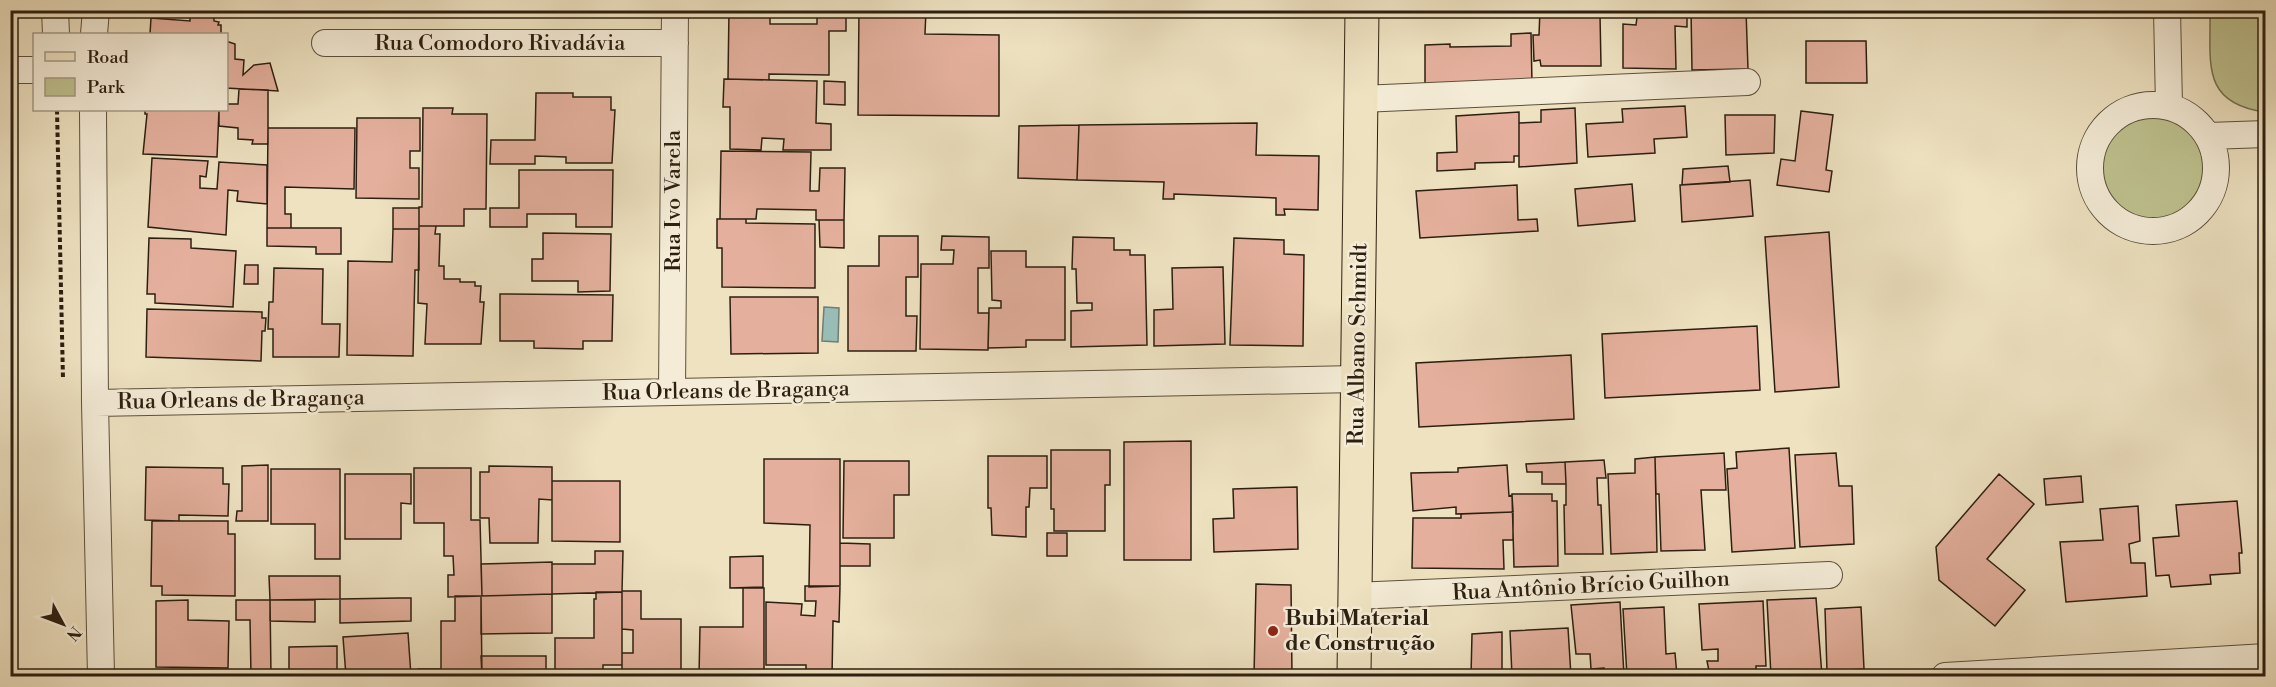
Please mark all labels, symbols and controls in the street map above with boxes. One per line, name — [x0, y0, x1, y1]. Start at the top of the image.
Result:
street label: Rua Comodoro Rivadávia — [375, 30, 626, 57]
legend — [33, 33, 228, 111]
text: Road — [87, 46, 130, 69]
text: Park — [87, 76, 126, 99]
street label: Rua Ivo Varela — [660, 129, 687, 272]
street label: Rua Albano Schmidt — [1343, 242, 1373, 445]
street label: Rua Orleans de Bragança — [602, 375, 851, 407]
street label: Rua Orleans de Bragança — [117, 384, 366, 416]
street label: Rua Antônio Brício Guilhon — [1452, 565, 1730, 607]
north arrow — [33, 594, 93, 654]
place label: Bubi Material de Construção — [1285, 605, 1435, 657]
text: N — [62, 622, 85, 645]
marker: Bubi Material de Construção — [1266, 624, 1280, 638]

